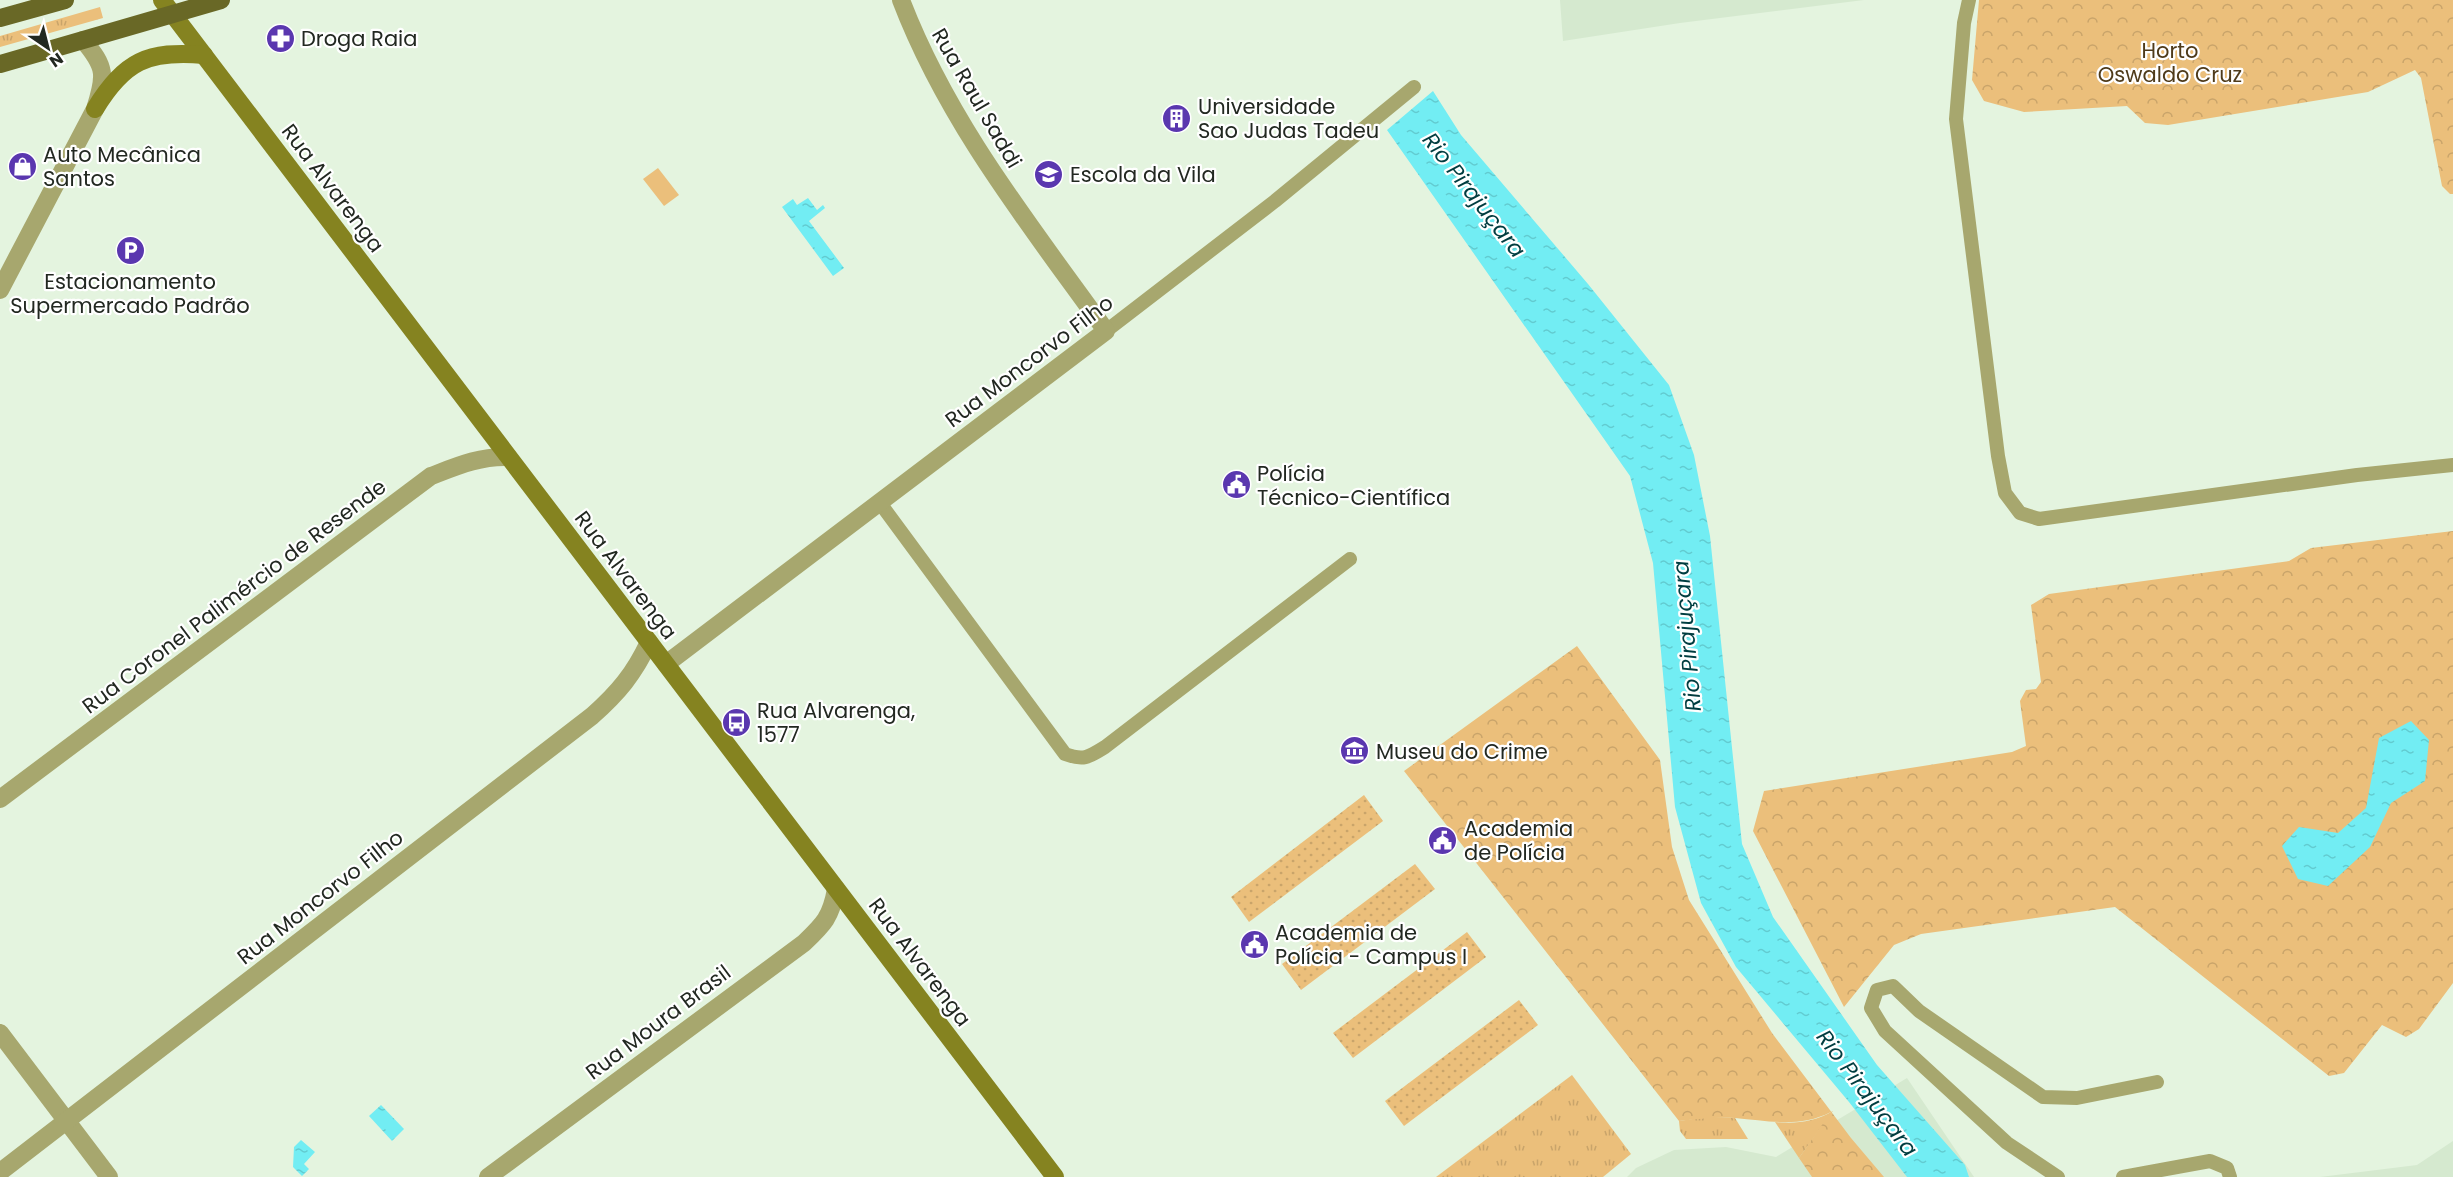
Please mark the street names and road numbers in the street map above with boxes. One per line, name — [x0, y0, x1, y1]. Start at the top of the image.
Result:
street label: Rua Raul Saddi — [925, 23, 1029, 173]
street label: Rua Alvarenga — [275, 118, 391, 258]
street label: Rua Moncorvo Filho — [939, 288, 1119, 434]
street label: Rua Coronel Palimércio de Resende — [76, 472, 392, 720]
street label: Rua Alvarenga — [568, 505, 684, 645]
street label: Rua Moncorvo Filho — [231, 823, 409, 971]
street label: Rua Alvarenga — [862, 892, 978, 1032]
street label: Rua Moura Brasil — [579, 958, 737, 1086]

